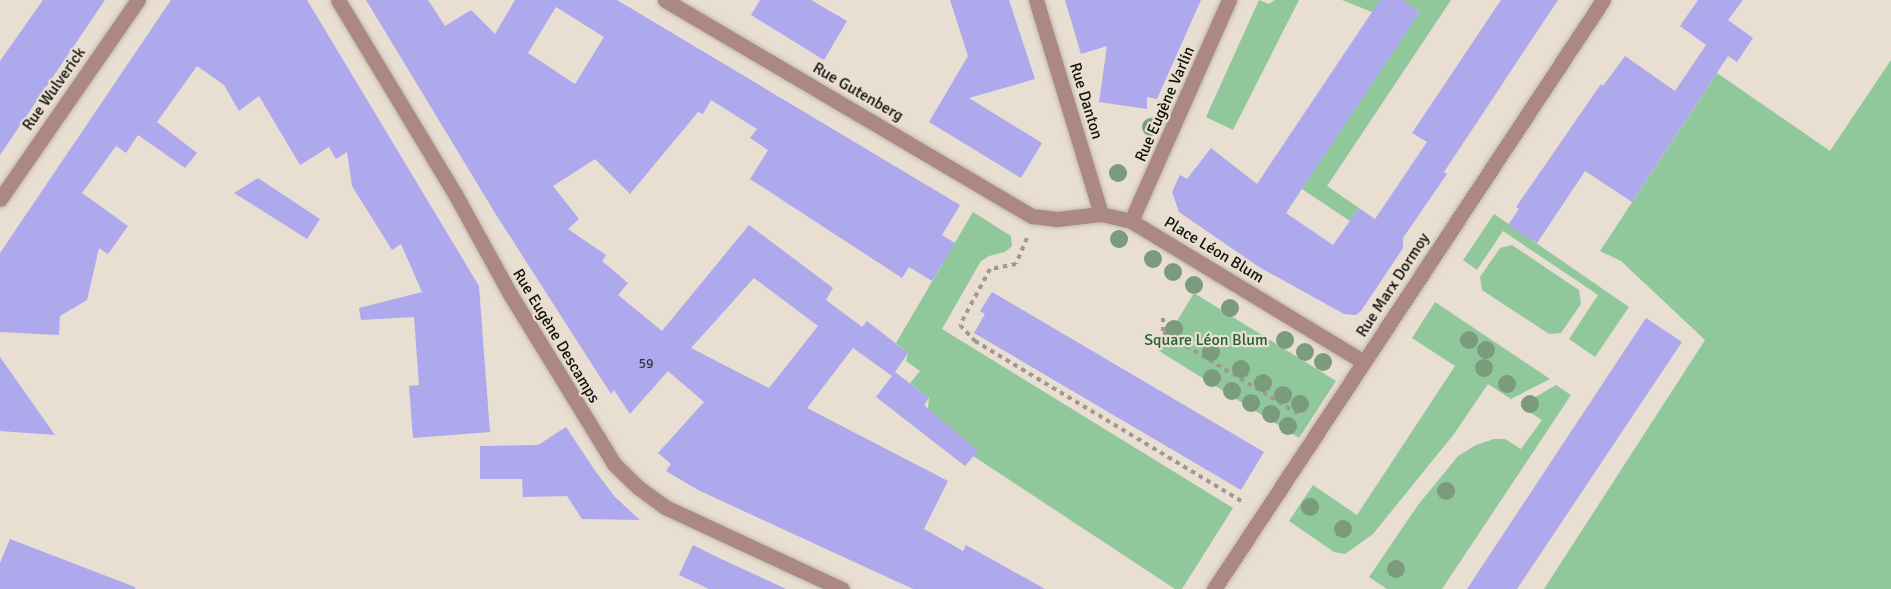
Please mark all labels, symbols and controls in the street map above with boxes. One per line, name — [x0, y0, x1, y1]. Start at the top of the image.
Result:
street label: Rue Eugène Varlin — [1131, 43, 1199, 165]
street label: Rue Wulverick — [18, 44, 90, 134]
street label: Rue Gutenberg — [809, 58, 907, 126]
street label: Rue Danton — [1065, 60, 1107, 142]
street label: Place Léon Blum — [1161, 213, 1267, 287]
street label: Rue Marx Dormoy — [1352, 229, 1434, 341]
street label: Rue Eugène Descamps — [508, 265, 604, 407]
park label: Square Léon Blum — [1144, 330, 1268, 350]
house number: 59 — [638, 356, 654, 372]

